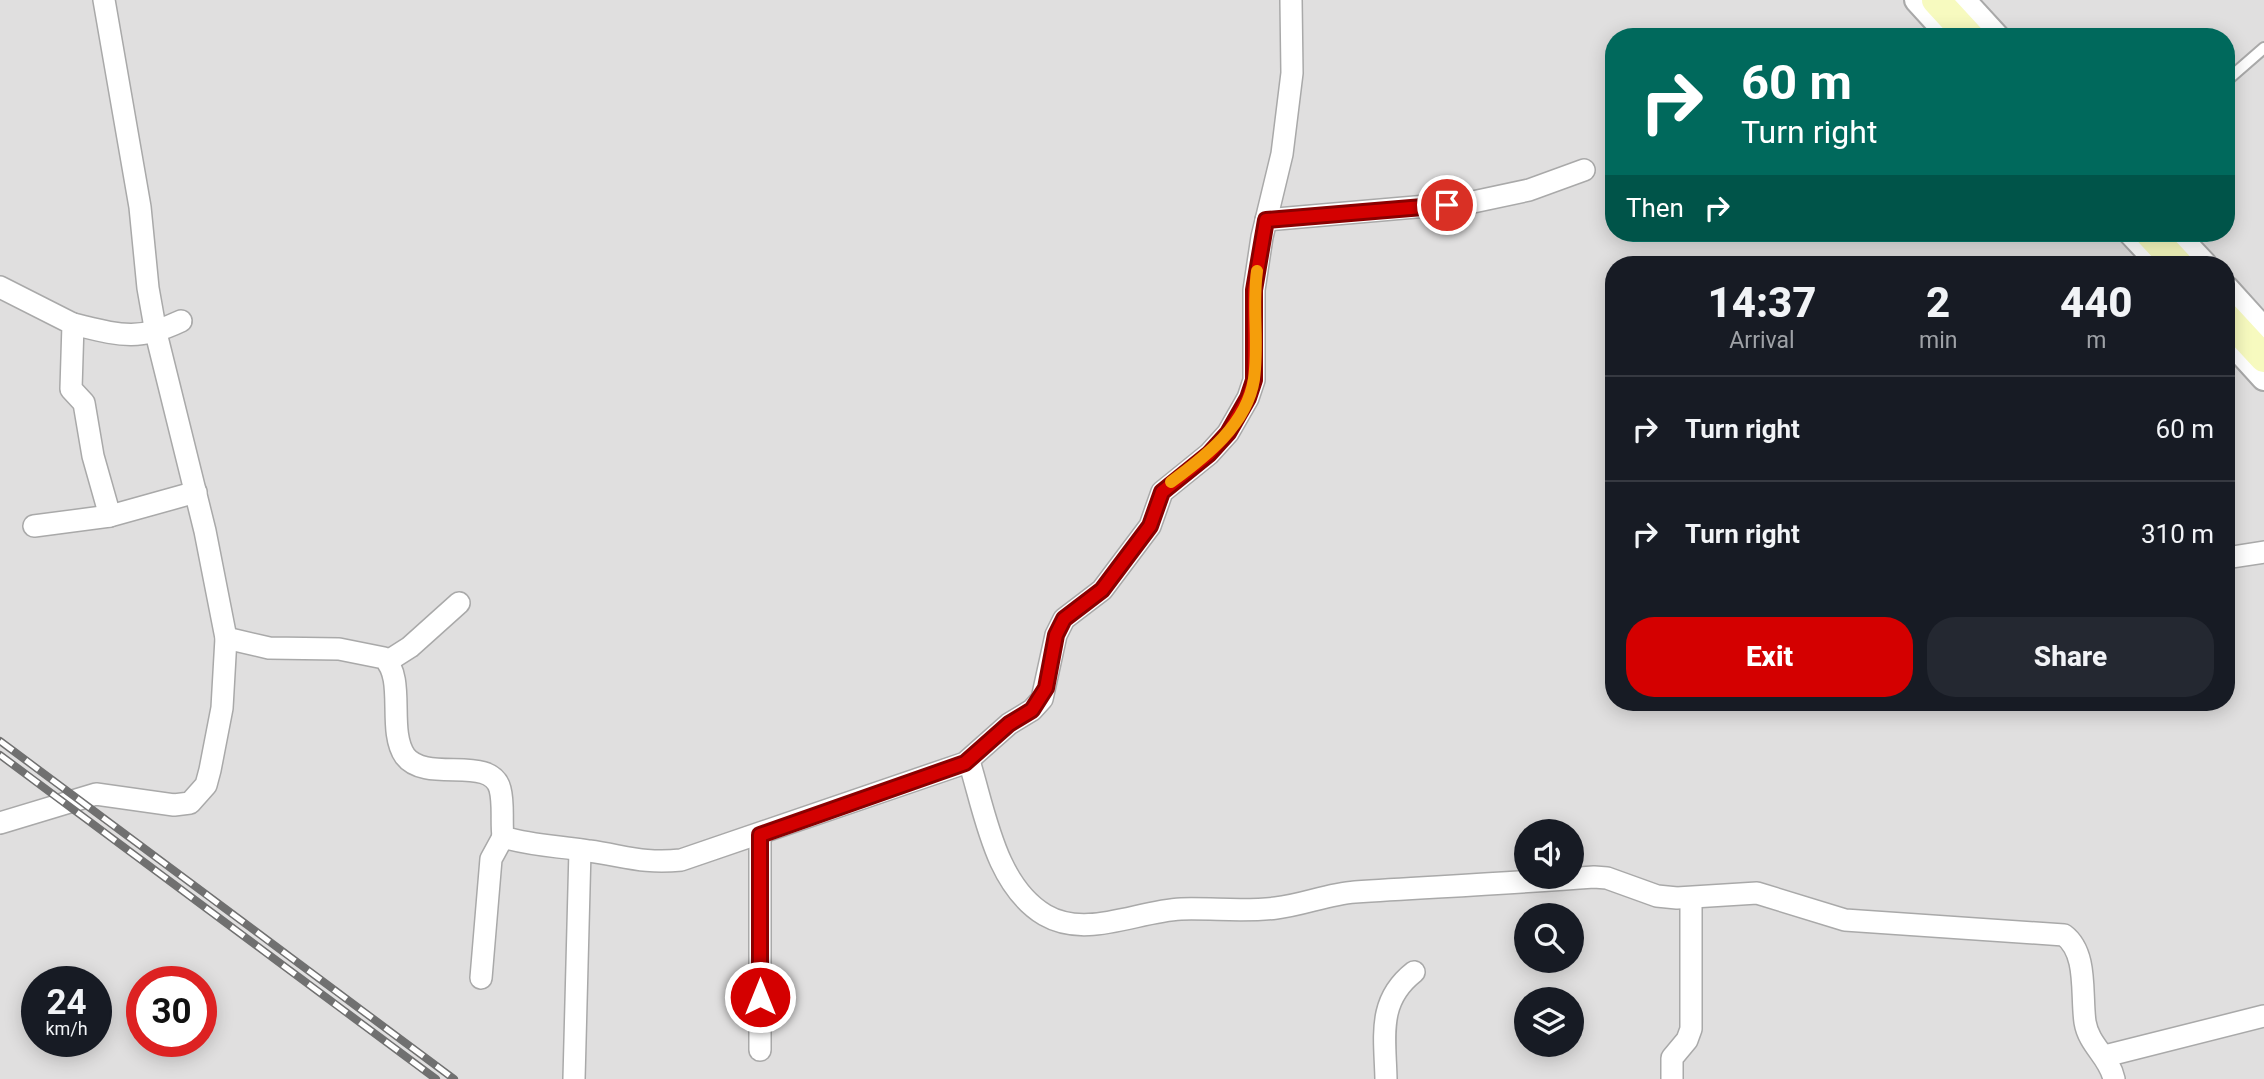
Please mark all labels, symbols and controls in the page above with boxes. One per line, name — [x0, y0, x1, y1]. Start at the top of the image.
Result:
text: 60 m — [1741, 54, 1852, 111]
icon: right — [1626, 56, 1717, 147]
text: Turn right — [1741, 113, 1877, 151]
pin — [1417, 175, 1477, 235]
icon: arrive — [1428, 186, 1466, 224]
icon: right — [1698, 189, 1736, 227]
text: Then — [1626, 193, 1684, 223]
text: 14:37 — [1707, 278, 1817, 327]
text: 2 — [1926, 278, 1950, 327]
text: 440 — [2060, 278, 2133, 327]
text: Arrival — [1729, 327, 1795, 354]
text: min — [1919, 327, 1957, 354]
text: m — [2086, 327, 2106, 354]
icon: right — [1626, 410, 1664, 448]
text: Turn right — [1685, 414, 1800, 444]
text: 60 m — [2156, 414, 2214, 444]
icon: right — [1626, 515, 1664, 553]
text: Turn right — [1685, 519, 1800, 549]
text: 310 m — [2141, 519, 2214, 549]
button: Exit — [1626, 617, 1913, 697]
button: Share — [1927, 617, 2214, 697]
map controls — [1514, 819, 1584, 1057]
button: sound — [1514, 819, 1584, 889]
button: search — [1514, 903, 1584, 973]
position arrow — [723, 960, 797, 1034]
speed limit sign: 30 — [126, 966, 217, 1057]
text: 24 — [46, 982, 87, 1023]
button: layers — [1514, 987, 1584, 1057]
text: km/h — [45, 1018, 88, 1039]

